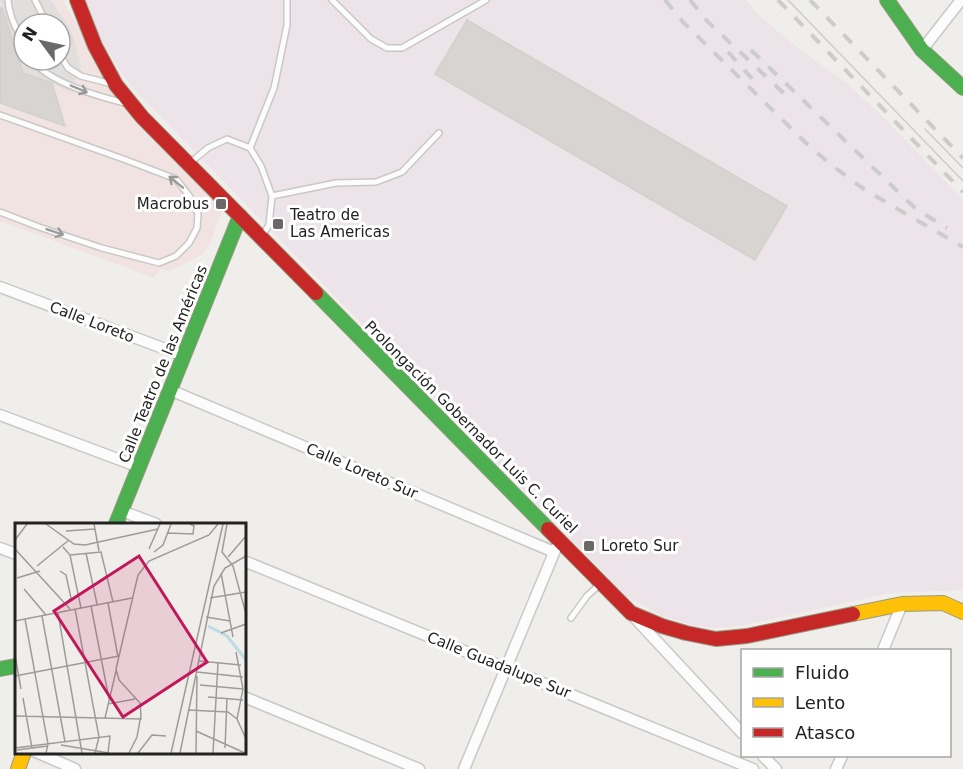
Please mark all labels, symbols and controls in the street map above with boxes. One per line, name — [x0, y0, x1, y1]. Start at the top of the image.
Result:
north arrow — [12, 12, 72, 72]
text: N — [18, 23, 41, 45]
one-way arrow — [69, 84, 88, 95]
one-way arrow — [168, 176, 184, 189]
place label: Macrobus — [137, 195, 209, 213]
marker: Macrobus — [214, 197, 228, 211]
place label: Teatro de Las Americas — [289, 206, 390, 241]
marker: Teatro de Las Americas — [271, 217, 285, 231]
one-way arrow — [45, 228, 64, 239]
street label: Calle Teatro de las Américas — [115, 262, 211, 466]
street label: Calle Loreto — [47, 298, 137, 346]
street label: Prolongación Gobernador Luis C. Curiel — [361, 317, 581, 537]
street label: Calle Loreto Sur — [304, 439, 421, 503]
inset map — [15, 523, 246, 754]
place label: Loreto Sur — [601, 537, 679, 555]
marker: Loreto Sur — [582, 539, 596, 553]
street label: Calle Guadalupe Sur — [425, 628, 574, 702]
legend — [741, 649, 951, 757]
text: Fluido — [795, 662, 849, 683]
text: Lento — [795, 692, 845, 713]
text: Atasco — [795, 722, 855, 743]

